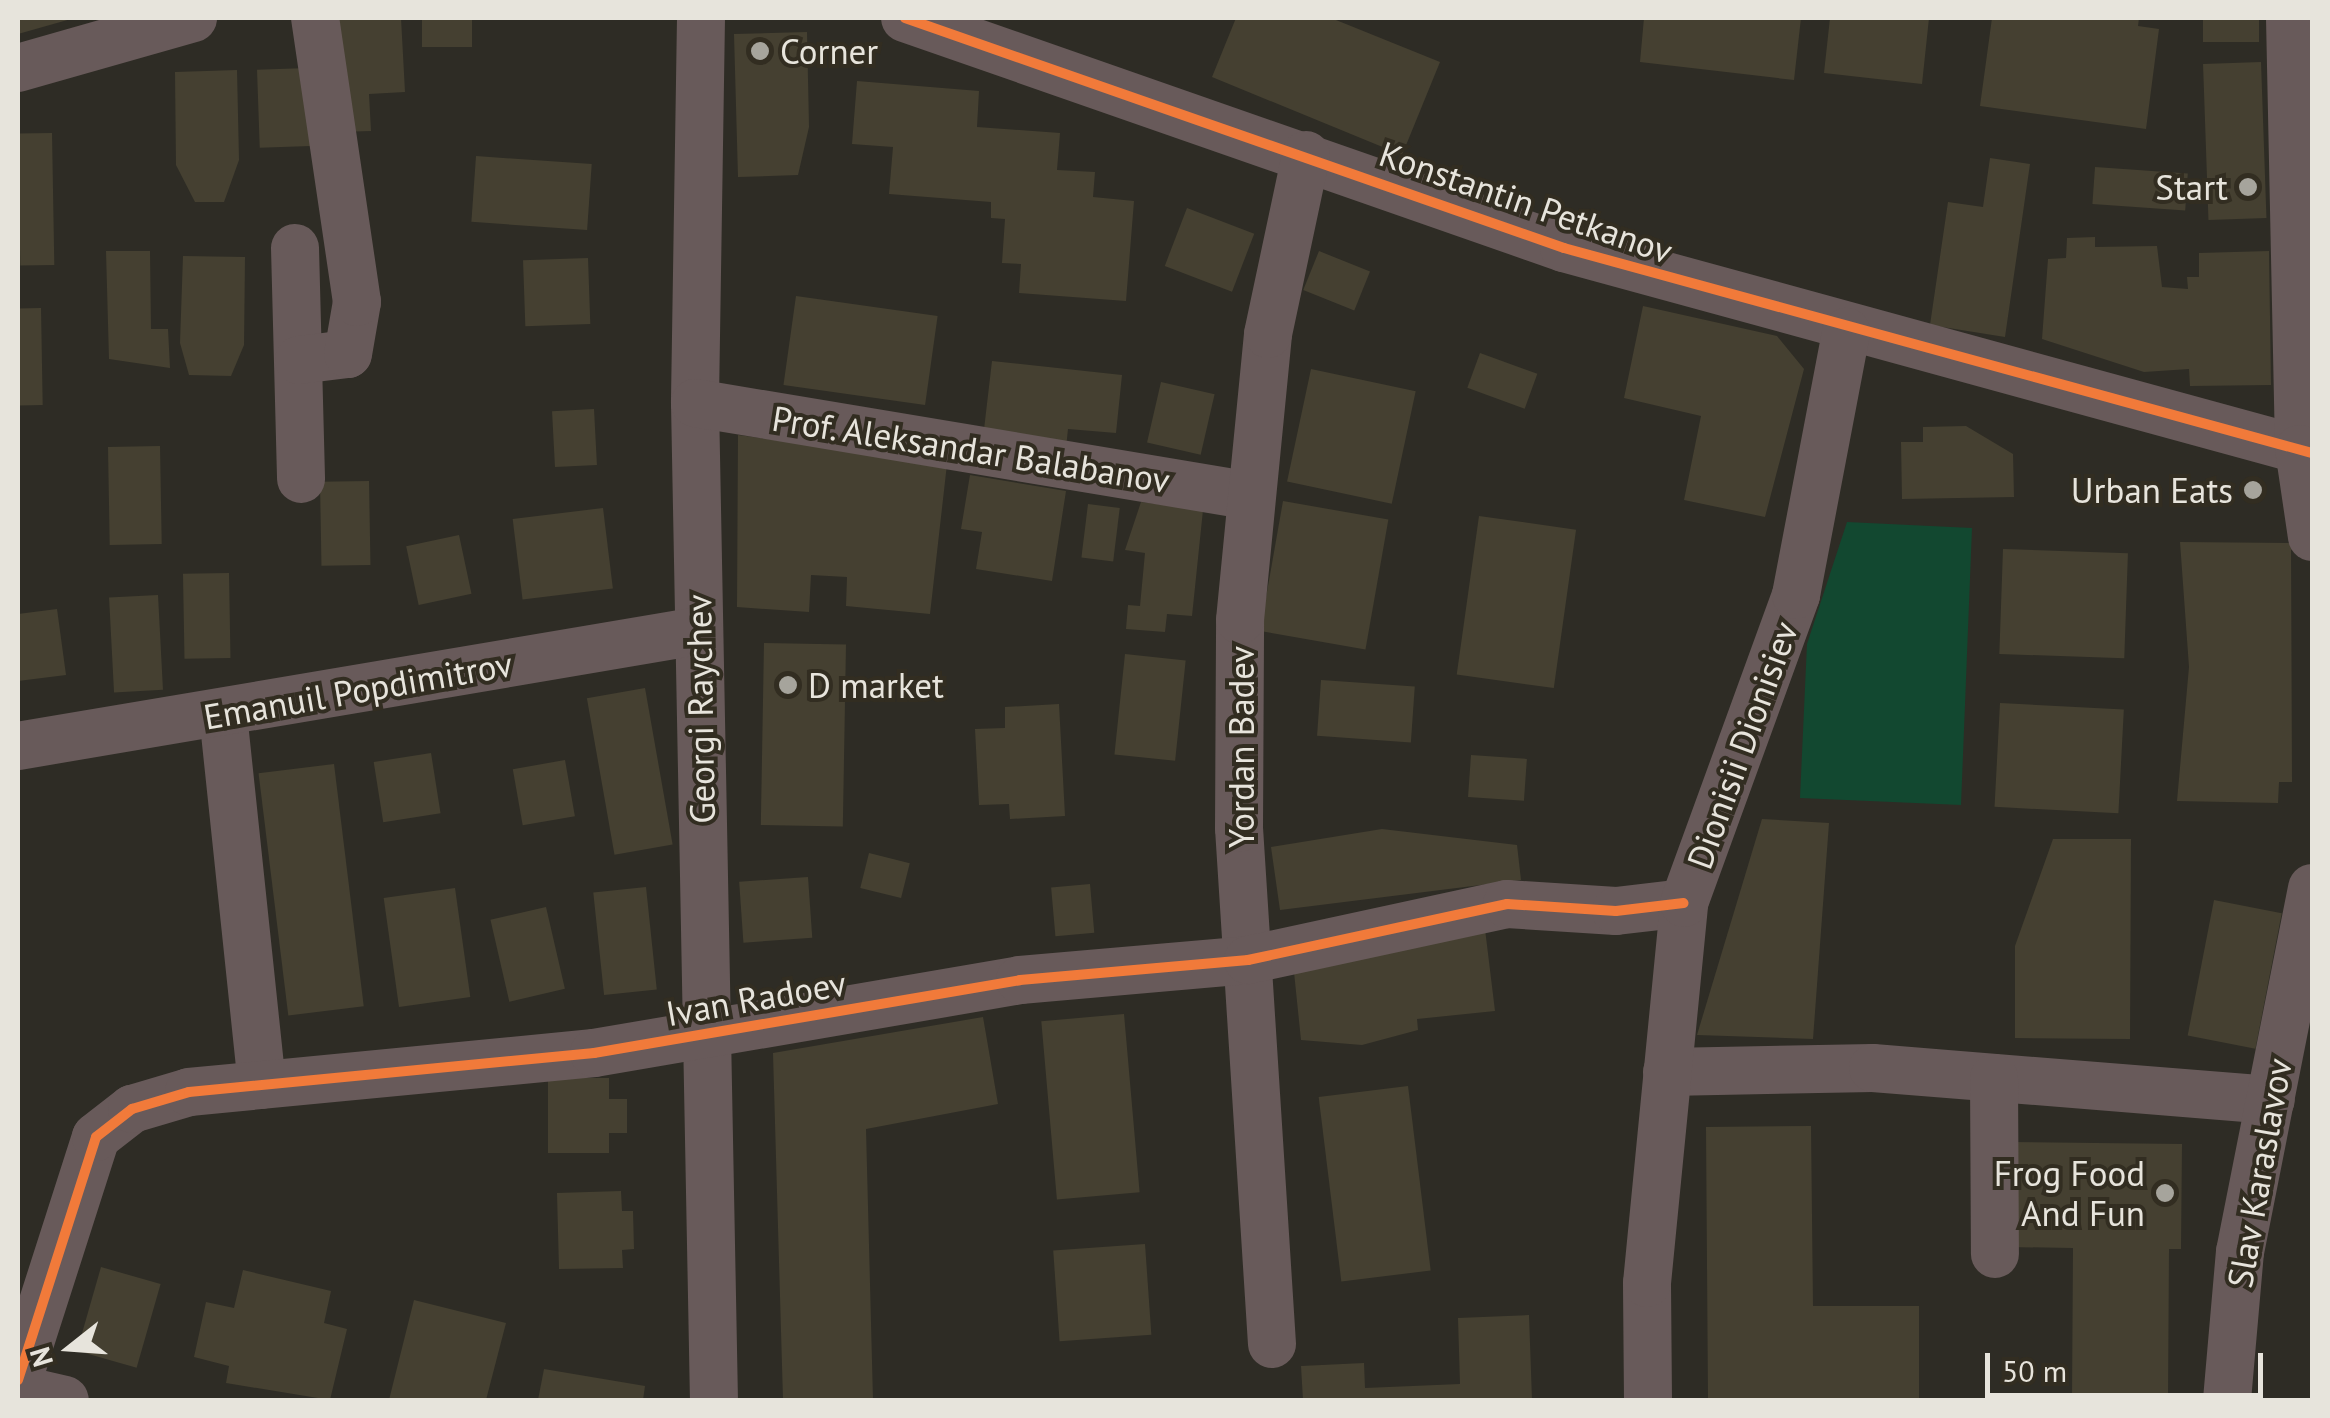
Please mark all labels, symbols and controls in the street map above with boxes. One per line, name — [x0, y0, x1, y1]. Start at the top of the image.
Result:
place label: Corner — [780, 30, 878, 72]
marker: Corner — [749, 40, 771, 62]
street label: Konstantin Petkanov — [1374, 132, 1678, 272]
place label: Start — [2155, 166, 2228, 208]
marker: Start — [2237, 176, 2259, 198]
street label: Prof. Aleksandar Balabanov — [767, 397, 1175, 501]
place label: Urban Eats — [2071, 469, 2233, 511]
marker: Urban Eats — [2242, 479, 2264, 501]
street label: Georgi Raychev — [677, 594, 723, 824]
street label: Dionisii Dionisiev — [1678, 616, 1806, 874]
street label: Emanuil Popdimitrov — [200, 642, 516, 738]
street label: Yordan Badev — [1220, 646, 1262, 848]
place label: D market — [808, 664, 944, 706]
marker: D market — [777, 674, 799, 696]
street label: Ivan Radoev — [663, 961, 849, 1035]
street label: Slav Karaslavov — [2218, 1054, 2300, 1292]
place label: Frog Food And Fun — [1994, 1152, 2145, 1234]
marker: Frog Food And Fun — [2154, 1182, 2176, 1204]
north arrow — [20, 1298, 120, 1398]
scale bar — [1990, 1333, 2268, 1395]
text: N — [20, 1343, 61, 1371]
text: 50 m — [2002, 1351, 2067, 1390]

